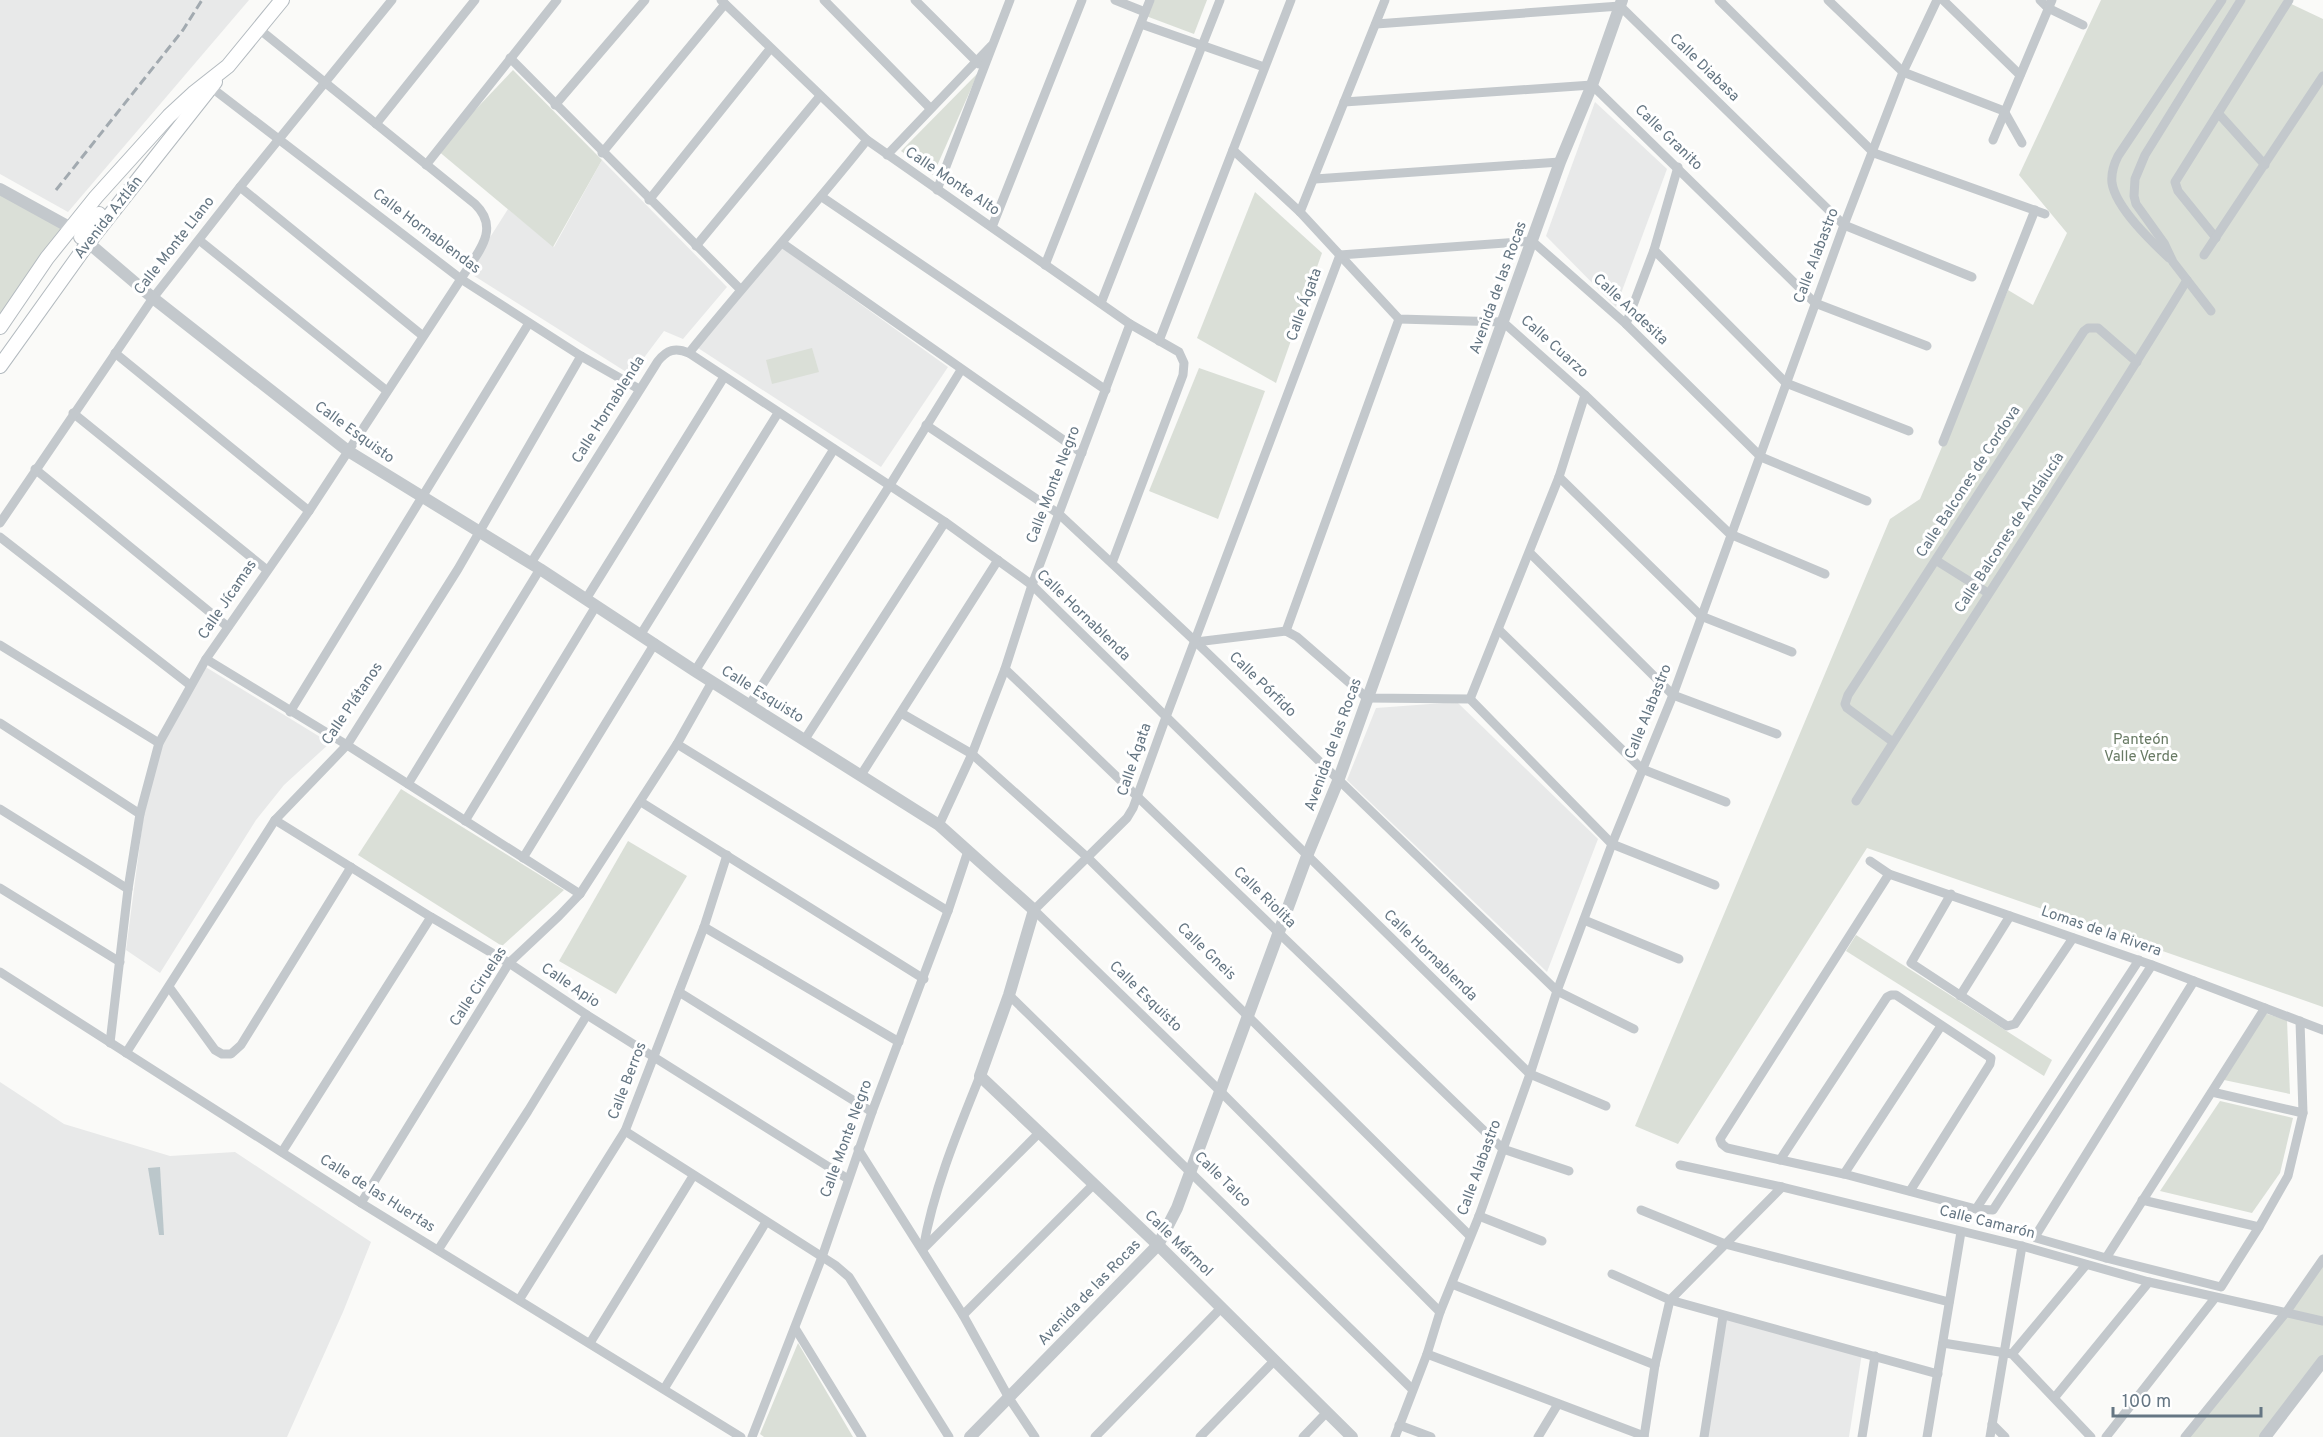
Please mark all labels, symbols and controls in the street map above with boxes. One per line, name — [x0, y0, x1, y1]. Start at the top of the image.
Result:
street label: Calle Diabasa — [1665, 30, 1743, 106]
street label: Calle Granito — [1630, 101, 1706, 175]
street label: Calle Monte Alto — [901, 143, 1003, 221]
street label: Avenida Aztlán — [71, 173, 147, 263]
street label: Calle Hornablendas — [368, 185, 484, 279]
street label: Calle Monte Llano — [131, 193, 219, 299]
street label: Calle Alabastro — [1790, 206, 1844, 306]
street label: Avenida de las Rocas — [1466, 219, 1532, 357]
street label: Calle Ágata — [1282, 266, 1327, 344]
street label: Calle Andesita — [1588, 270, 1672, 350]
street label: Calle Cuarzo — [1516, 312, 1592, 382]
street label: Calle Hornablenda — [568, 353, 650, 467]
street label: Calle Esquisto — [310, 398, 398, 468]
street label: Calle Balcones de Cordova — [1913, 402, 2025, 562]
street label: Calle Monte Negro — [1023, 424, 1085, 546]
street label: Calle Balcones de Andalucía — [1951, 449, 2069, 617]
street label: Calle Jícamas — [194, 556, 262, 644]
street label: Calle Hornablenda — [1032, 566, 1134, 666]
street label: Calle Pórfido — [1224, 648, 1300, 722]
street label: Calle Plátanos — [318, 659, 388, 749]
street label: Calle Esquisto — [717, 662, 807, 728]
street label: Calle Alabastro — [1621, 662, 1677, 762]
street label: Avenida de las Rocas — [1301, 676, 1367, 814]
street label: Calle Ágata — [1113, 721, 1156, 799]
park label: Panteón Valle Verde — [2104, 731, 2178, 767]
street label: Calle Riolita — [1228, 863, 1300, 933]
street label: Lomas de la Rivera — [2038, 902, 2164, 962]
street label: Calle Hornablenda — [1379, 906, 1481, 1006]
street label: Calle Gneis — [1172, 919, 1240, 985]
street label: Calle Ciruelas — [446, 943, 512, 1031]
street label: Calle Esquisto — [1105, 957, 1185, 1037]
street label: Calle Apio — [537, 959, 603, 1013]
street label: Calle Berros — [604, 1039, 652, 1123]
street label: Calle Monte Negro — [817, 1077, 877, 1201]
street label: Calle Alabastro — [1454, 1117, 1506, 1219]
street label: Calle Talco — [1189, 1148, 1255, 1212]
street label: Calle de las Huertas — [316, 1151, 438, 1237]
street label: Calle Camarón — [1937, 1202, 2037, 1244]
street label: Calle Mármol — [1140, 1207, 1216, 1281]
street label: Avenida de las Rocas — [1034, 1236, 1146, 1350]
scale bar — [2113, 1380, 2262, 1418]
text: 100 m — [2122, 1391, 2171, 1414]

